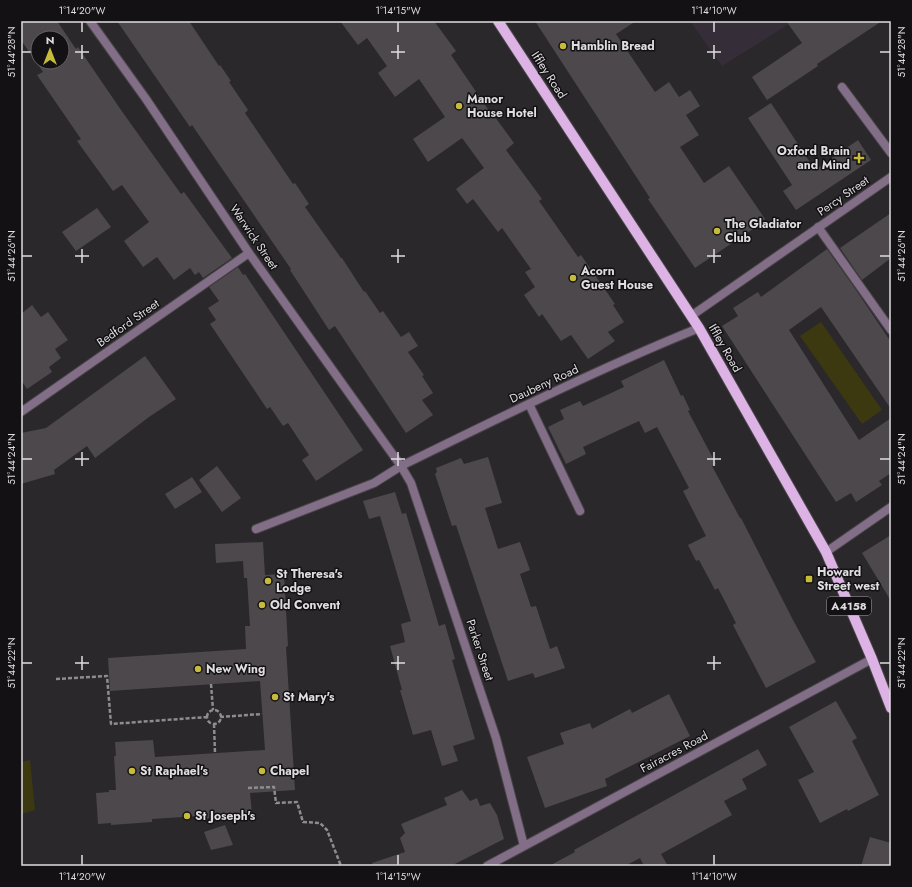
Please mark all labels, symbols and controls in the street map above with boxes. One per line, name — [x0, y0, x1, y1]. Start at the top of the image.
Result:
text: 1°14'20"W — [59, 3, 105, 18]
text: 1°14'15"W — [375, 3, 421, 18]
text: 1°14'10"W — [691, 3, 737, 18]
text: 51°44'28"N — [4, 27, 19, 77]
text: 51°44'28"N — [894, 27, 909, 77]
north arrow — [30, 30, 70, 70]
text: N — [46, 32, 54, 48]
place label: Hamblin Bread — [571, 37, 655, 55]
marker: Hamblin Bread — [558, 41, 568, 51]
street label: Iffley Road — [527, 48, 571, 102]
place label: Manor House Hotel — [467, 90, 537, 122]
marker: Manor House Hotel — [454, 101, 464, 111]
place label: Oxford Brain and Mind — [777, 142, 850, 174]
marker: Oxford Brain and Mind — [853, 152, 865, 164]
street label: Percy Street — [813, 171, 873, 220]
street label: Warwick Street — [225, 201, 283, 273]
place label: The Gladiator Club — [725, 215, 802, 247]
marker: The Gladiator Club — [712, 226, 722, 236]
text: 51°44'26"N — [4, 230, 19, 282]
text: 51°44'26"N — [894, 230, 909, 282]
place label: Acorn Guest House — [580, 262, 653, 294]
marker: Acorn Guest House — [568, 273, 578, 283]
street label: Bedford Street — [93, 295, 163, 351]
street label: Iffley Road — [704, 320, 746, 376]
street label: Daubeny Road — [507, 360, 581, 408]
text: 51°44'24"N — [4, 433, 19, 485]
text: 51°44'24"N — [894, 433, 909, 485]
place label: Howard Street west — [817, 563, 880, 595]
place label: St Theresa's Lodge — [276, 565, 343, 597]
marker: Howard Street west — [804, 574, 814, 584]
marker: St Theresa's Lodge — [263, 576, 273, 586]
place label: Old Convent — [270, 596, 340, 614]
road number: A4158 — [827, 597, 871, 615]
marker: Old Convent — [257, 600, 267, 610]
street label: Parker Street — [462, 617, 498, 683]
text: 51°44'22"N — [4, 637, 19, 689]
text: 51°44'22"N — [894, 637, 909, 689]
place label: New Wing — [206, 660, 265, 678]
marker: New Wing — [193, 664, 203, 674]
place label: St Mary's — [283, 688, 335, 706]
marker: St Mary's — [270, 692, 280, 702]
street label: Fairacres Road — [637, 727, 711, 777]
place label: St Raphael's — [140, 762, 208, 780]
place label: Chapel — [270, 762, 309, 780]
marker: St Raphael's — [127, 766, 137, 776]
marker: Chapel — [257, 766, 267, 776]
place label: St Joseph's — [195, 807, 256, 825]
marker: St Joseph's — [182, 811, 192, 821]
text: 1°14'20"W — [59, 869, 105, 884]
text: 1°14'15"W — [375, 869, 421, 884]
text: 1°14'10"W — [691, 869, 737, 884]

